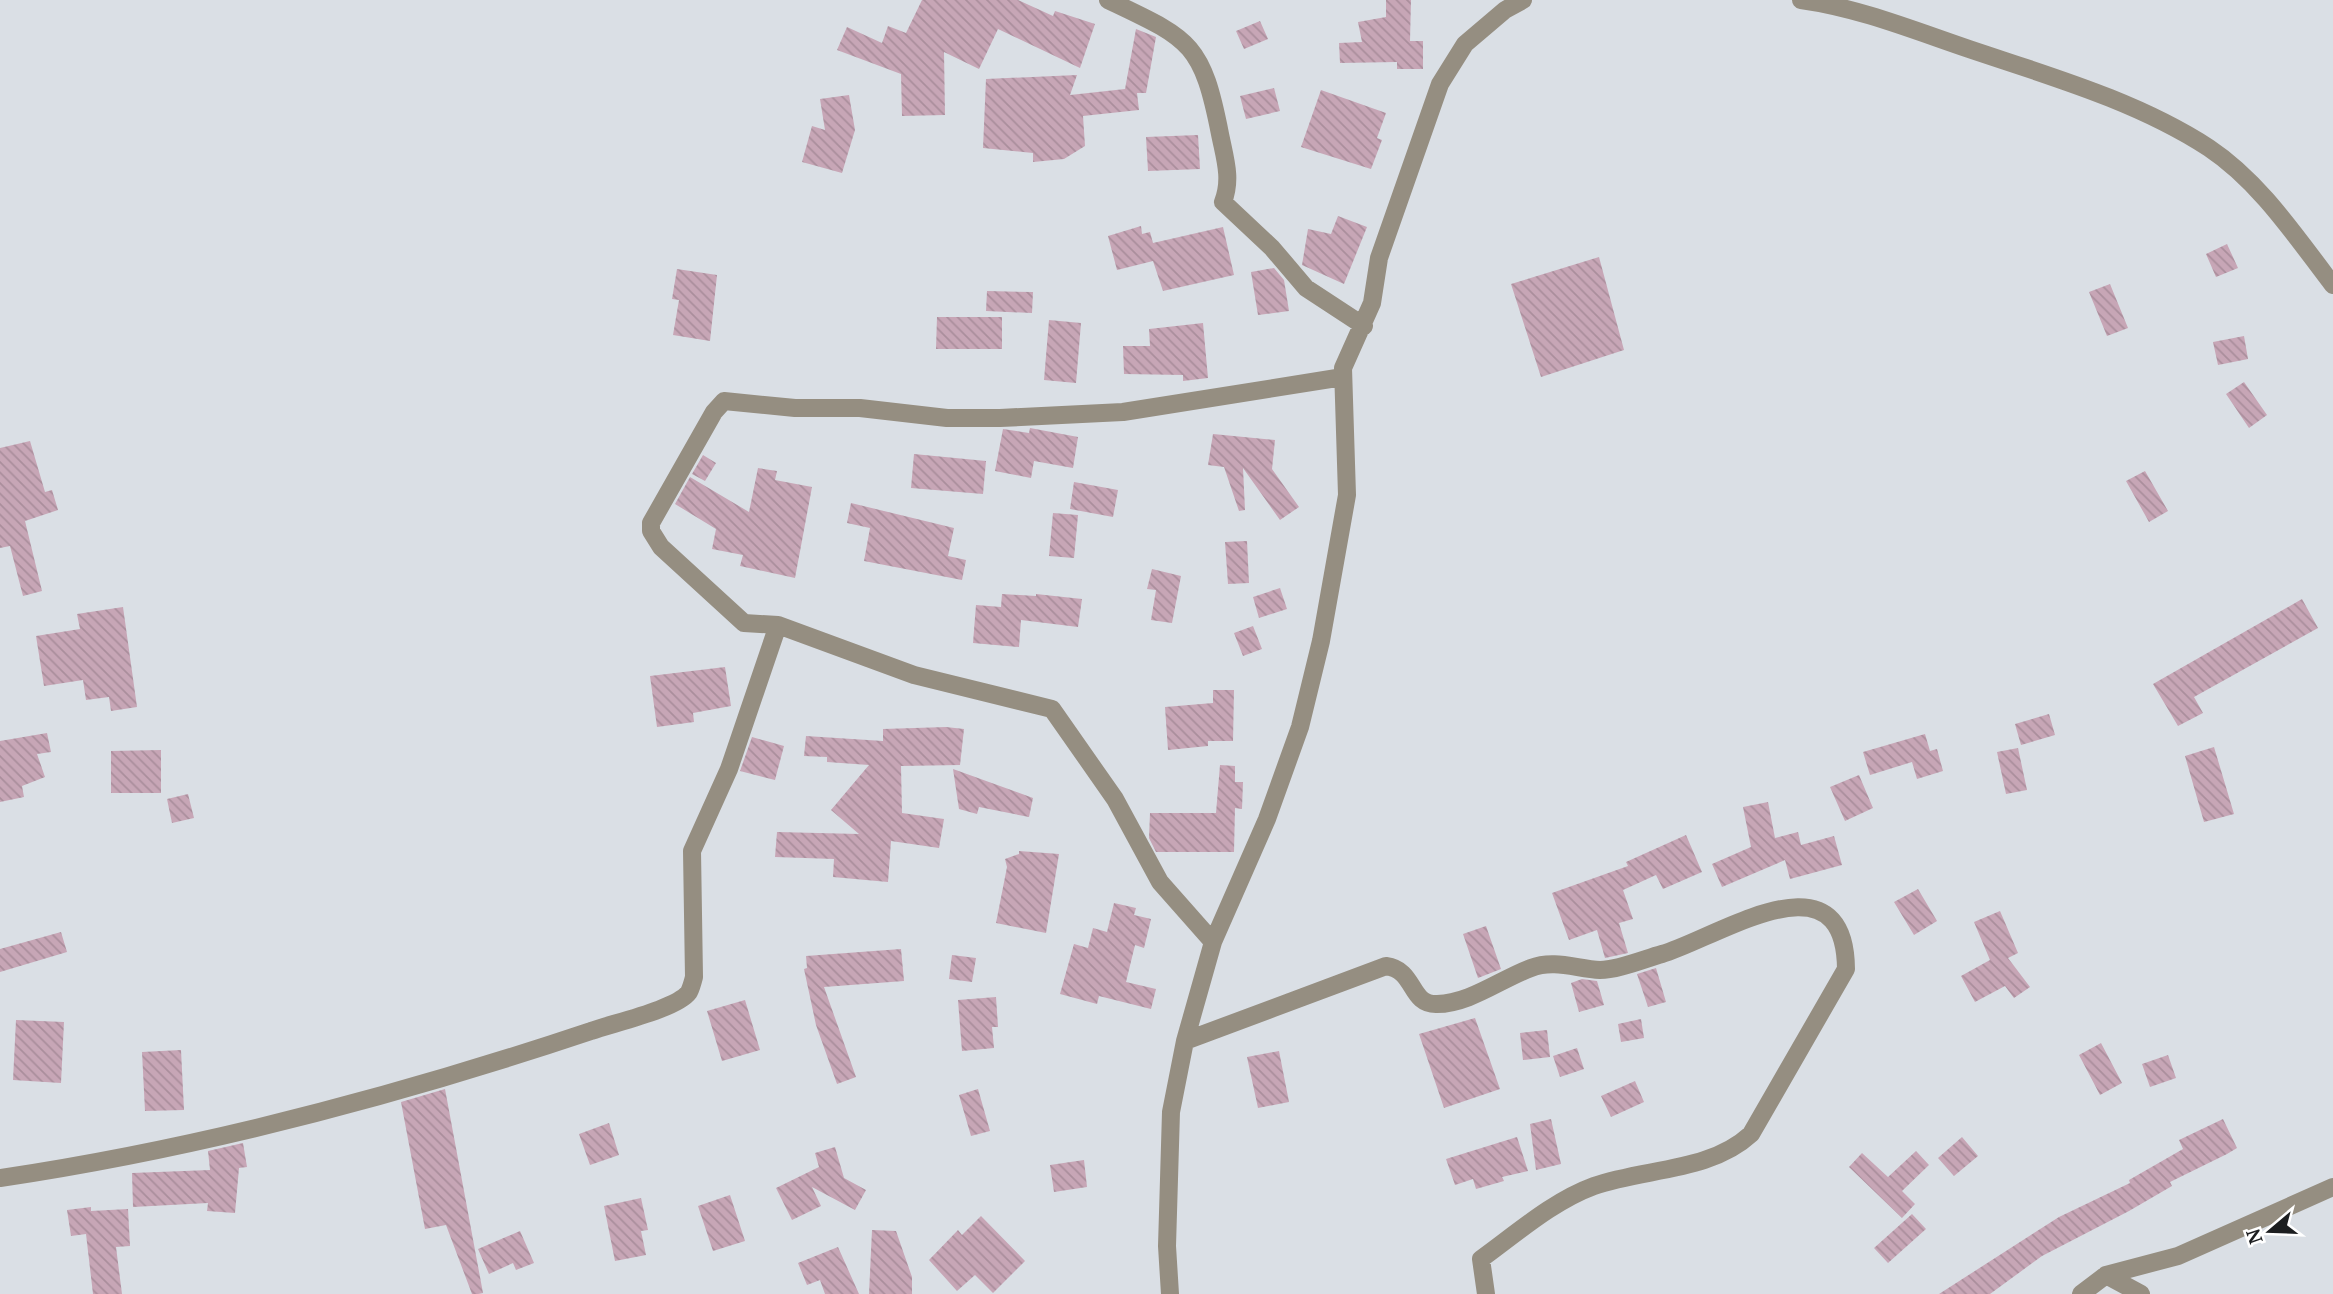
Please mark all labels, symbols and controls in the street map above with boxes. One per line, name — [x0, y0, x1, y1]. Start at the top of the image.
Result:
north arrow — [2235, 1196, 2305, 1266]
text: N — [2239, 1225, 2268, 1248]

